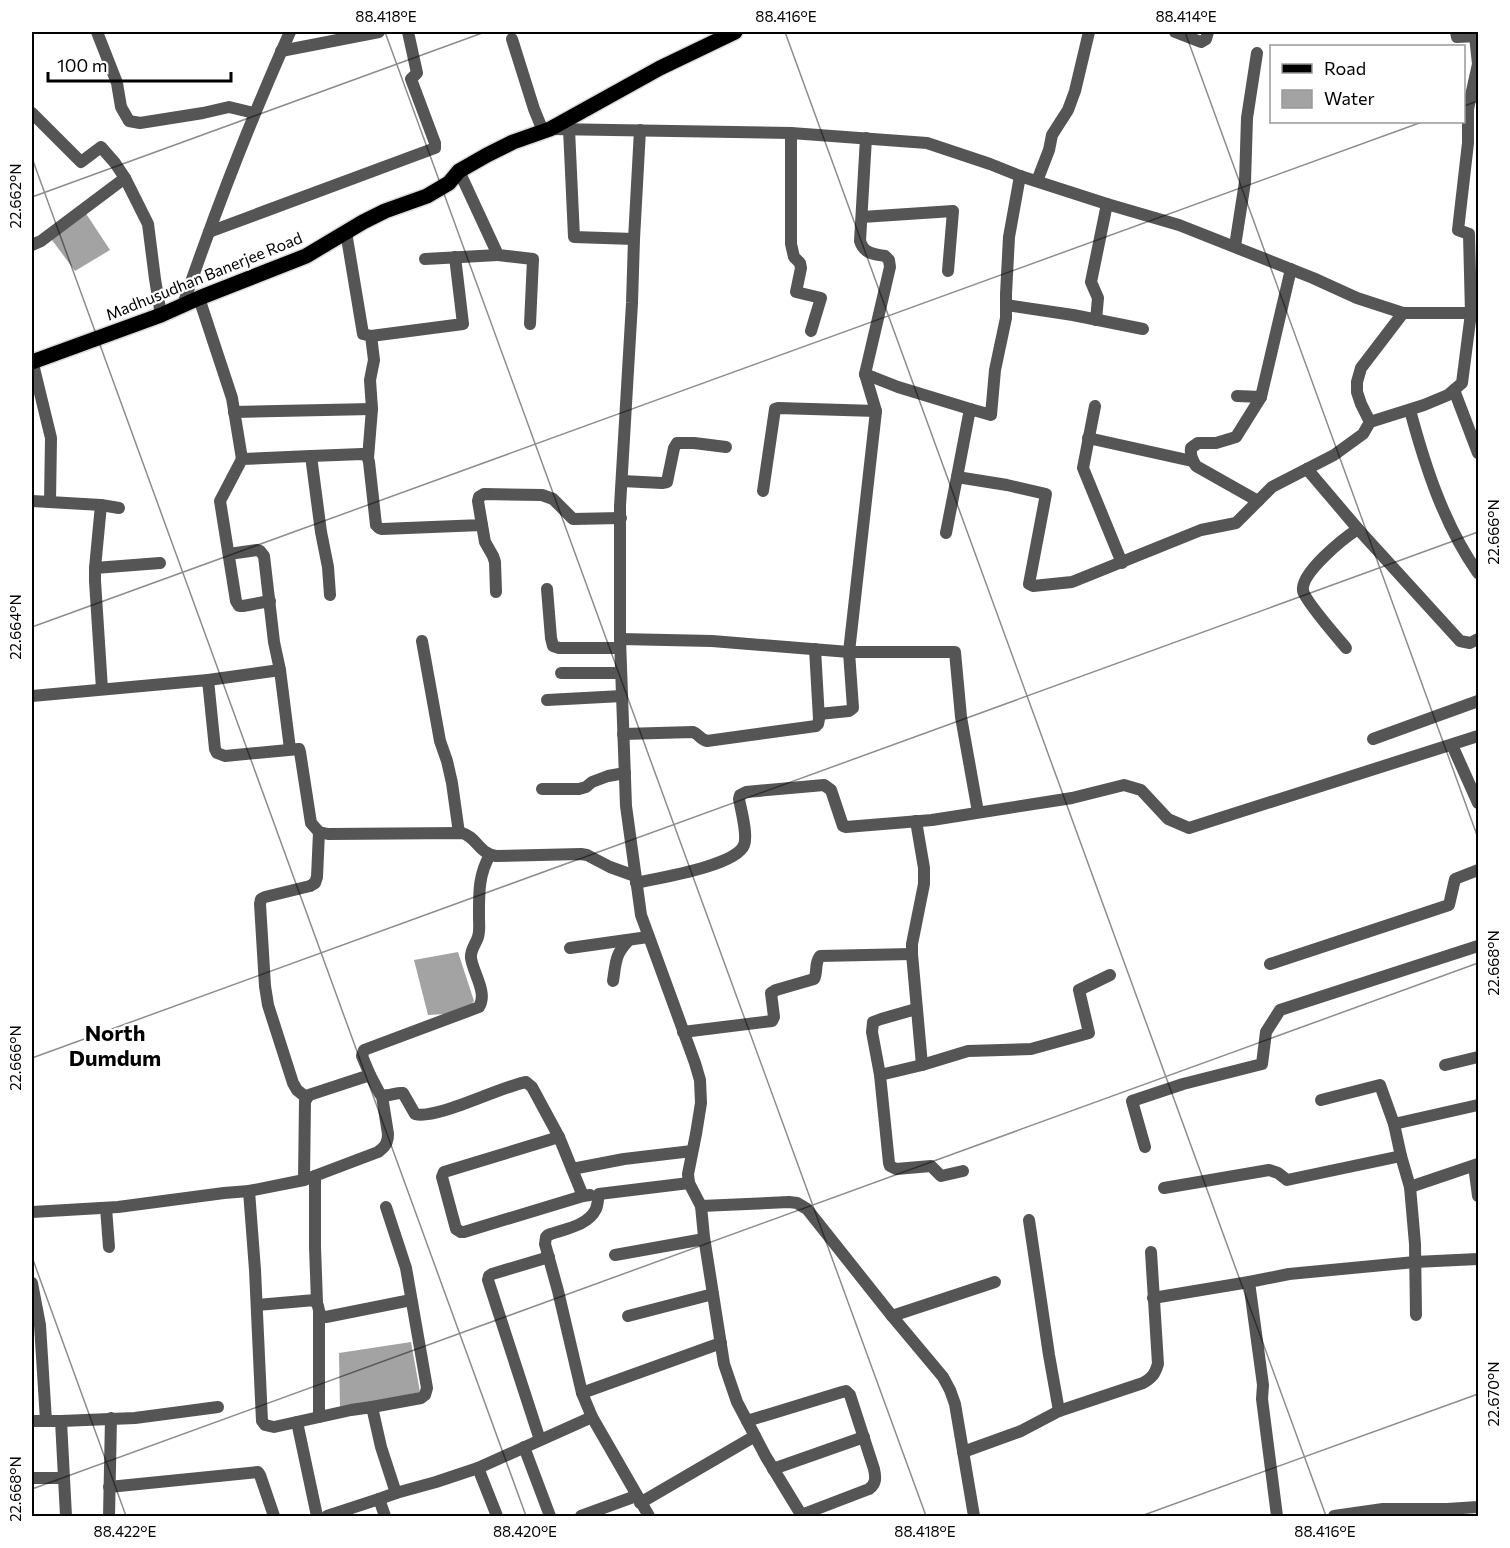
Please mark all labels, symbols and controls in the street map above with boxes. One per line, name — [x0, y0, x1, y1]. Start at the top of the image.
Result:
text: 88.418°E — [355, 7, 417, 25]
text: 88.416°E — [755, 7, 817, 25]
text: 88.414°E — [1155, 7, 1217, 25]
scale bar — [48, 45, 231, 83]
legend — [1270, 45, 1465, 123]
text: 100 m — [57, 54, 107, 76]
text: Road — [1324, 57, 1366, 79]
text: Water — [1324, 87, 1375, 109]
text: 22.662°N — [6, 164, 24, 228]
street label: Madhusudhan Banerjee Road — [103, 227, 305, 324]
text: 22.666°N — [1484, 499, 1502, 565]
text: 22.664°N — [6, 594, 24, 660]
text: 22.668°N — [1484, 930, 1502, 996]
district label: North Dumdum — [69, 1019, 161, 1071]
text: 22.666°N — [6, 1025, 24, 1091]
text: 22.670°N — [1484, 1362, 1502, 1426]
text: 22.668°N — [6, 1456, 24, 1522]
text: 88.422°E — [94, 1522, 156, 1540]
text: 88.420°E — [493, 1522, 557, 1540]
text: 88.418°E — [894, 1522, 956, 1540]
text: 88.416°E — [1294, 1522, 1356, 1540]

